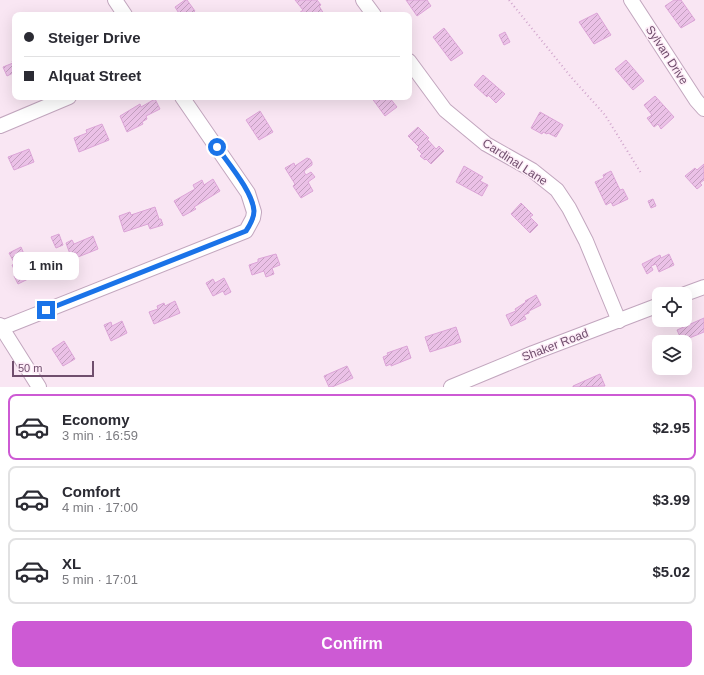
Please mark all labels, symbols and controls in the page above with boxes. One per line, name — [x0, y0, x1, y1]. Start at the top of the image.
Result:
street label: Sylvan Drive — [643, 23, 691, 87]
text: Steiger Drive — [48, 29, 141, 46]
text: Alquat Street — [48, 67, 141, 84]
street label: Cardinal Lane — [480, 136, 550, 188]
route start — [208, 138, 226, 156]
callout: 1 min — [13, 252, 79, 280]
text: 1 min — [29, 258, 63, 273]
map controls — [652, 287, 692, 375]
button: locate — [652, 287, 692, 327]
route end — [37, 301, 55, 319]
street label: Shaker Road — [520, 326, 590, 364]
button: layers — [652, 335, 692, 375]
scale bar — [12, 359, 94, 378]
text: 50 m — [18, 362, 42, 374]
icon: car — [14, 409, 50, 445]
text: Economy — [62, 411, 130, 428]
text: $2.95 — [652, 419, 690, 436]
text: 3 min · 16:59 — [62, 428, 138, 443]
icon: car — [14, 481, 50, 517]
text: Comfort — [62, 483, 120, 500]
text: $3.99 — [652, 491, 690, 508]
text: 4 min · 17:00 — [62, 500, 138, 515]
icon: car — [14, 553, 50, 589]
text: XL — [62, 555, 81, 572]
text: $5.02 — [652, 563, 690, 580]
text: 5 min · 17:01 — [62, 572, 138, 587]
button: Confirm — [12, 621, 692, 667]

